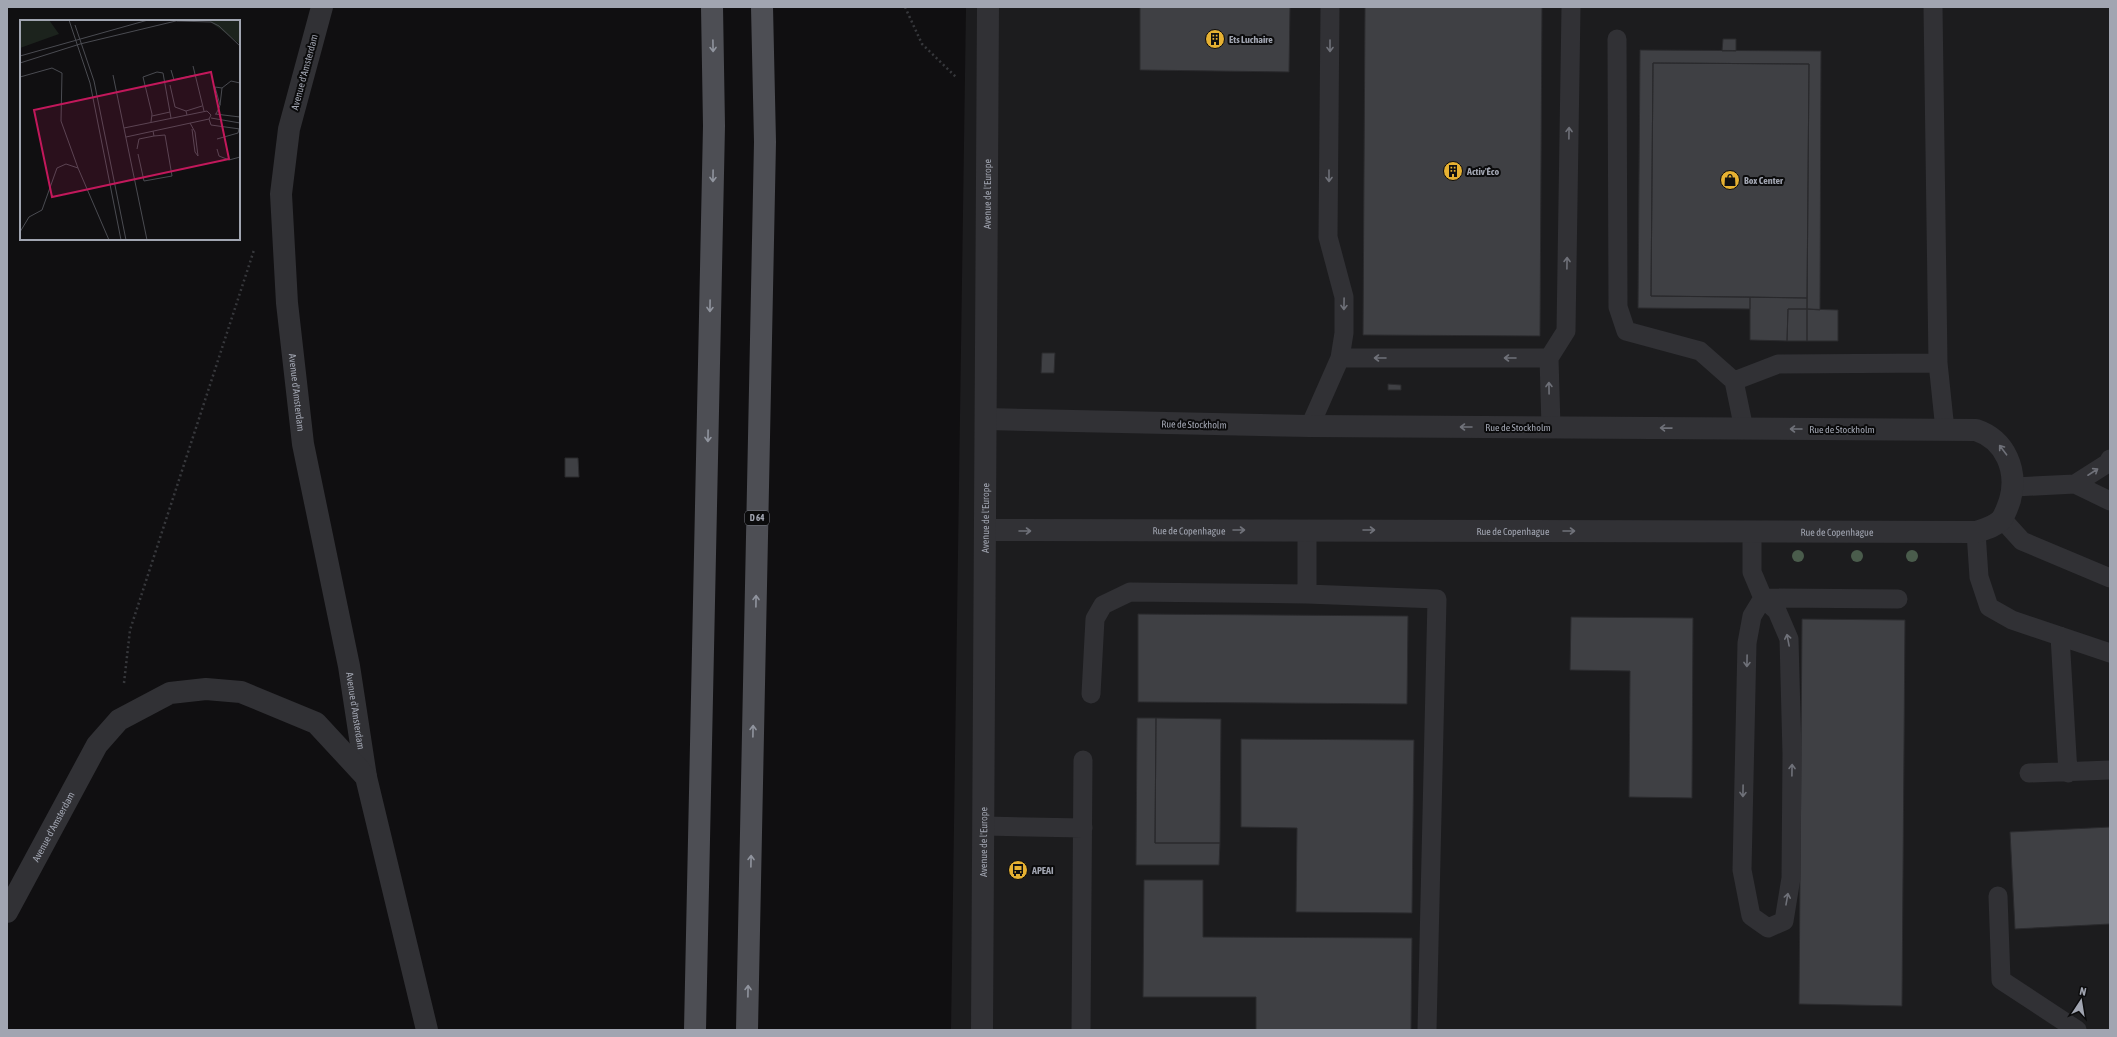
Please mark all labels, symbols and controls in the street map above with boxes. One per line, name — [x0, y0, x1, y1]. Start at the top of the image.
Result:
inset map — [20, 20, 240, 240]
building icon: Ets Luchaire — [1204, 28, 1226, 50]
street label: Avenue d'Amsterdam — [289, 33, 320, 111]
place label: Ets Luchaire — [1229, 34, 1273, 45]
one-way arrow — [709, 39, 716, 52]
one-way arrow — [1326, 39, 1334, 52]
one-way arrow — [1565, 127, 1573, 140]
street label: Avenue de l'Europe — [982, 158, 993, 229]
building icon: Activ'Éco — [1442, 160, 1464, 182]
place label: Activ'Éco — [1466, 166, 1500, 177]
one-way arrow — [709, 169, 717, 182]
one-way arrow — [1325, 169, 1333, 182]
shop icon: Box Center — [1719, 169, 1741, 191]
place label: Box Center — [1744, 175, 1784, 186]
one-way arrow — [1563, 257, 1571, 270]
one-way arrow — [1340, 297, 1348, 310]
one-way arrow — [706, 299, 714, 312]
street label: Avenue d'Amsterdam — [287, 353, 307, 432]
one-way arrow — [1374, 354, 1387, 362]
one-way arrow — [1504, 354, 1517, 362]
one-way arrow — [1545, 382, 1553, 395]
street label: Rue de Stockholm — [1161, 418, 1227, 431]
street label: Rue de Stockholm — [1485, 422, 1551, 433]
one-way arrow — [1460, 423, 1473, 431]
one-way arrow — [1660, 424, 1673, 432]
street label: Rue de Stockholm — [1809, 424, 1875, 435]
one-way arrow — [1790, 425, 1803, 433]
one-way arrow — [704, 429, 711, 442]
one-way arrow — [1998, 445, 2007, 456]
one-way arrow — [2088, 468, 2099, 476]
street label: Avenue de l'Europe — [980, 482, 991, 553]
road number: D 64 — [745, 511, 769, 525]
street label: Rue de Copenhague — [1152, 525, 1226, 536]
one-way arrow — [1232, 526, 1245, 534]
one-way arrow — [1362, 526, 1375, 534]
street label: Rue de Copenhague — [1476, 526, 1550, 537]
one-way arrow — [1018, 527, 1031, 535]
one-way arrow — [1562, 527, 1575, 535]
street label: Rue de Copenhague — [1800, 527, 1874, 538]
one-way arrow — [752, 595, 760, 608]
one-way arrow — [1784, 634, 1792, 647]
one-way arrow — [1743, 654, 1750, 667]
street label: Avenue d'Amsterdam — [344, 671, 367, 750]
one-way arrow — [749, 725, 757, 738]
one-way arrow — [1788, 764, 1796, 777]
one-way arrow — [1740, 784, 1747, 797]
street label: Avenue d'Amsterdam — [30, 790, 77, 864]
street label: Avenue de l'Europe — [978, 806, 989, 877]
one-way arrow — [747, 855, 754, 868]
bus stop icon: APEAI — [1007, 859, 1029, 881]
place label: APEAI — [1031, 865, 1054, 876]
one-way arrow — [1783, 893, 1791, 906]
north arrow — [2061, 981, 2101, 1021]
one-way arrow — [744, 985, 752, 998]
text: N — [2079, 985, 2088, 998]

